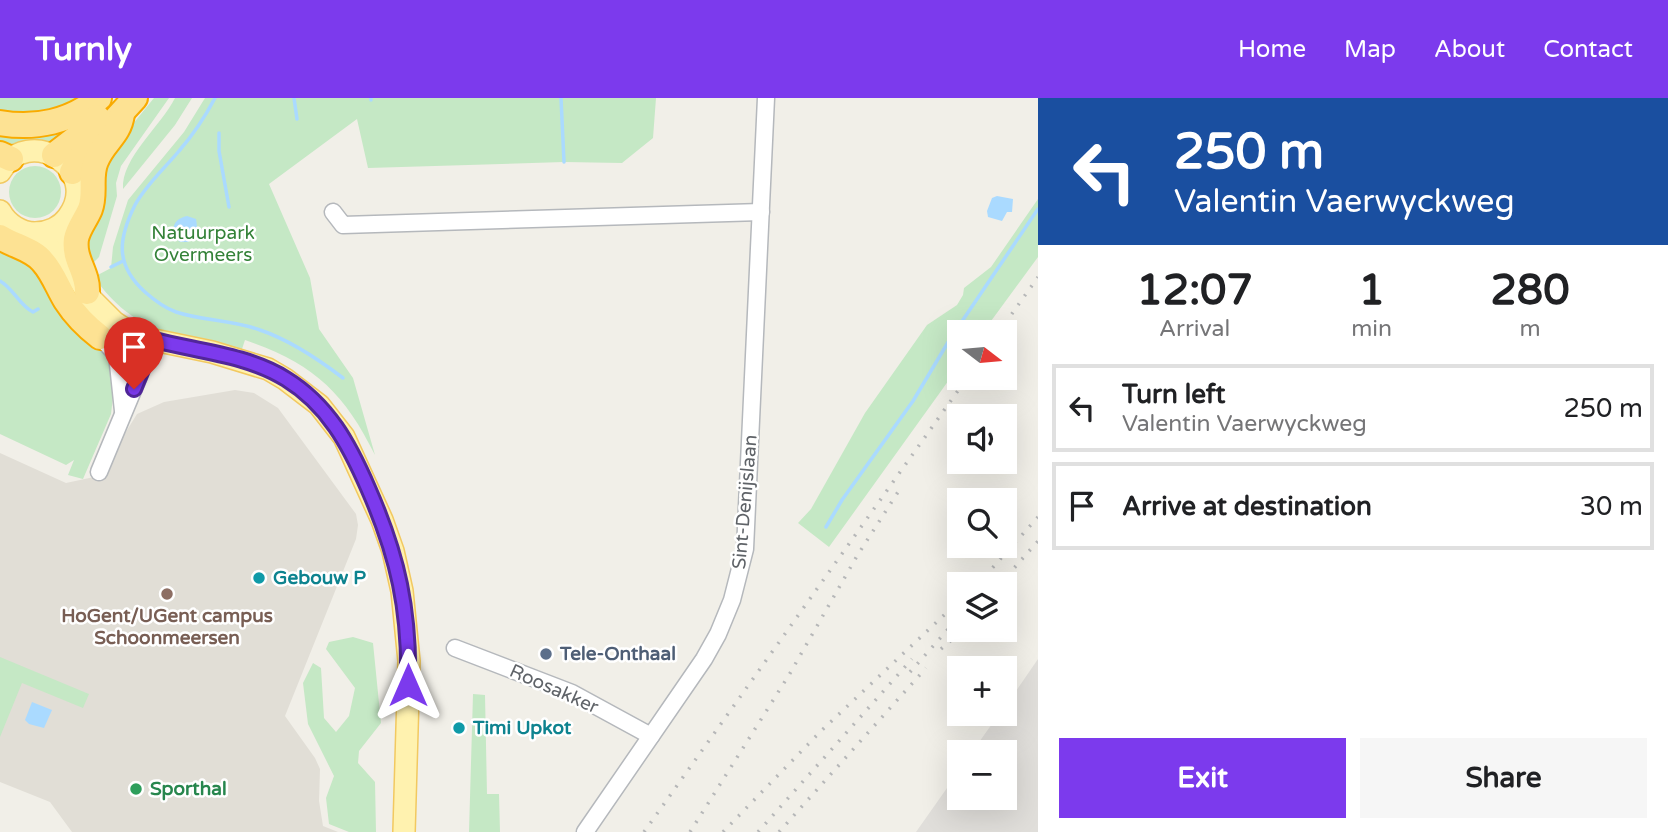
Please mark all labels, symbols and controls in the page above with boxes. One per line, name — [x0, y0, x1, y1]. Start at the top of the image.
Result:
text: Turnly — [35, 30, 132, 69]
text: Home — [1238, 35, 1306, 64]
text: Map — [1344, 35, 1396, 64]
text: About — [1434, 35, 1505, 64]
text: Contact — [1543, 35, 1633, 64]
text: 250 m — [1174, 123, 1324, 182]
icon: left — [1059, 126, 1150, 217]
text: Valentin Vaerwyckweg — [1174, 183, 1515, 221]
park label: Natuurpark Overmeers — [151, 222, 255, 266]
text: 12:07 — [1136, 265, 1253, 316]
text: 1 — [1358, 265, 1385, 316]
text: 280 — [1490, 265, 1570, 316]
text: Arrival — [1159, 315, 1230, 343]
text: min — [1351, 315, 1392, 343]
text: m — [1519, 315, 1541, 343]
pin — [104, 317, 164, 389]
north arrow — [947, 320, 1017, 390]
map controls — [947, 320, 1017, 810]
icon: arrive — [115, 328, 153, 366]
text: Turn left — [1122, 379, 1225, 410]
icon: left — [1063, 389, 1101, 427]
text: 250 m — [1563, 393, 1643, 424]
button: sound — [947, 404, 1017, 474]
text: Valentin Vaerwyckweg — [1122, 410, 1367, 438]
street label: Sint-Denijslaan — [728, 434, 762, 570]
icon: arrive — [1063, 487, 1101, 525]
button: search — [947, 488, 1017, 558]
text: Arrive at destination — [1122, 491, 1372, 522]
text: 30 m — [1580, 491, 1643, 522]
place label: Gebouw P — [273, 567, 366, 589]
marker: Gebouw P — [251, 570, 267, 586]
button: layers — [947, 572, 1017, 642]
marker: HoGent/UGent campus Schoonmeersen — [159, 586, 175, 602]
place label: HoGent/UGent campus Schoonmeersen — [61, 605, 273, 649]
place label: Tele-Onthaal — [559, 643, 676, 665]
marker: Tele-Onthaal — [538, 646, 554, 662]
position arrow — [371, 648, 445, 722]
button: + — [947, 656, 1017, 726]
street label: Roosakker — [506, 660, 603, 719]
place label: Timi Upkot — [472, 717, 572, 740]
marker: Timi Upkot — [451, 720, 467, 736]
button: Exit — [1059, 738, 1346, 818]
button: Share — [1360, 738, 1647, 818]
button: − — [947, 740, 1017, 810]
place label: Sporthal — [150, 778, 227, 801]
marker: Sporthal — [128, 781, 144, 797]

